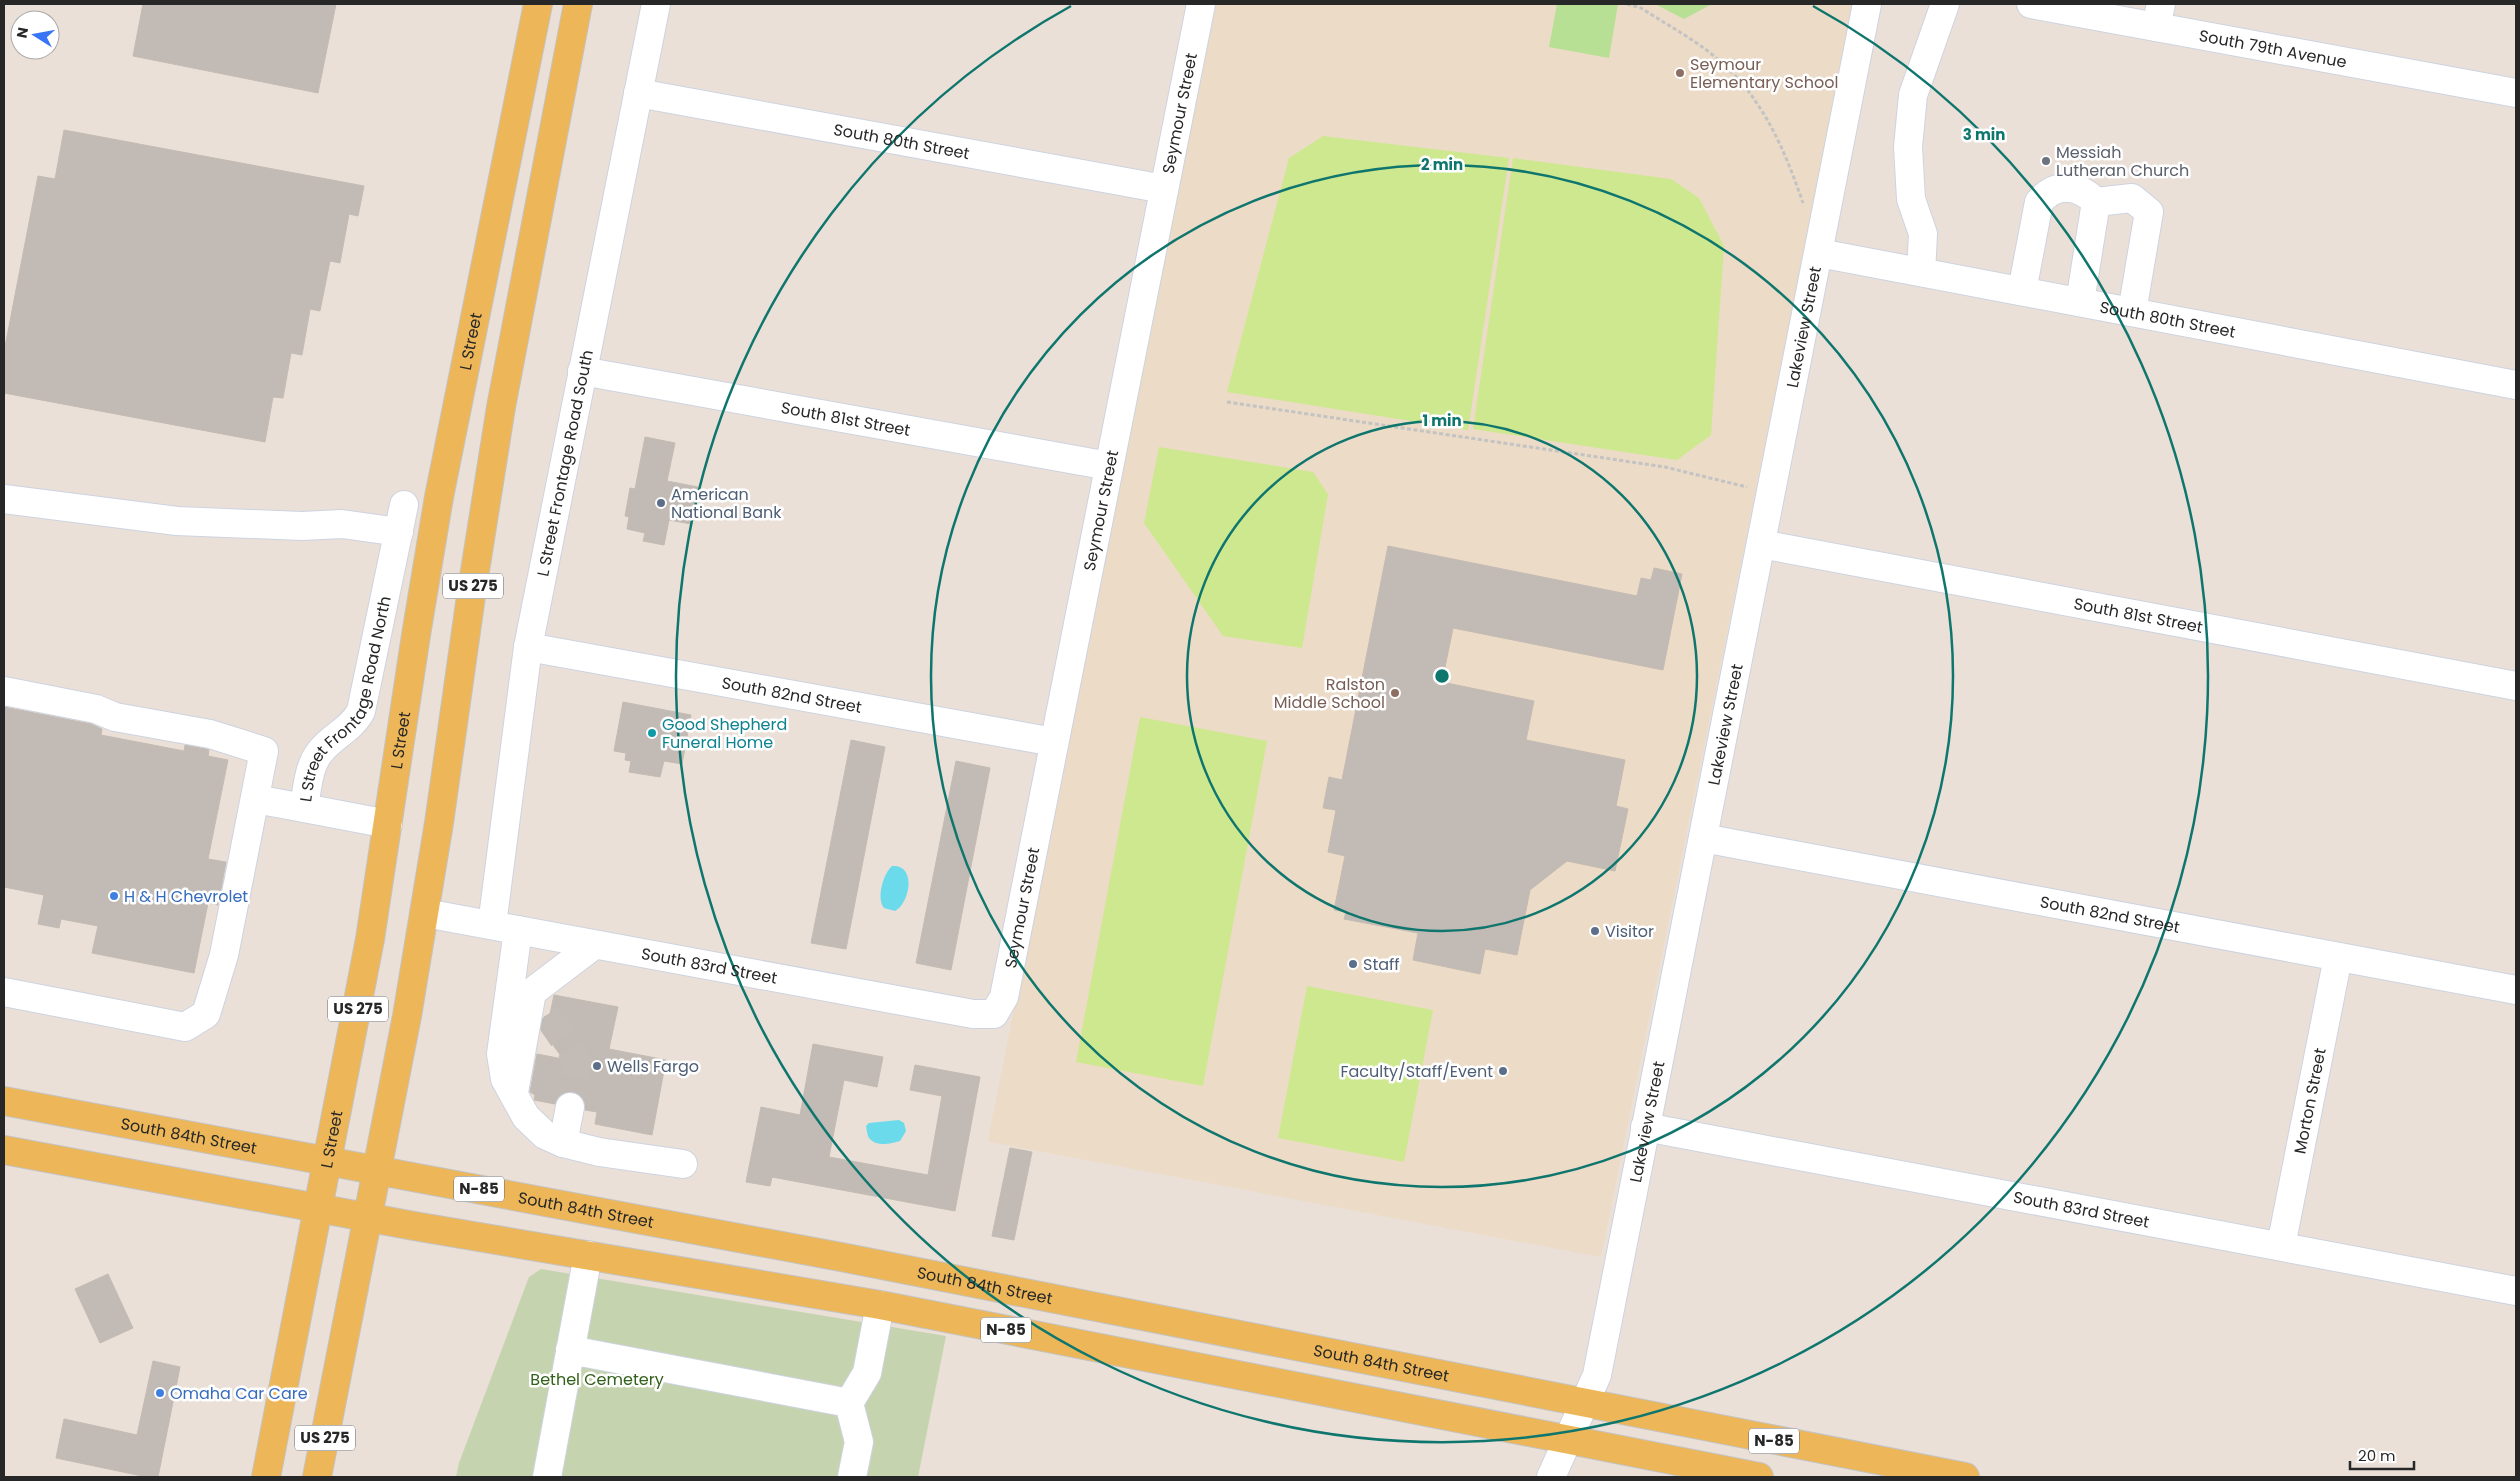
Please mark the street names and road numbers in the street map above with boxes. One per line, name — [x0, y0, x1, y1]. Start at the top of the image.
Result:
street label: South 79th Avenue — [2197, 24, 2349, 74]
street label: Seymour Street — [1157, 51, 1203, 176]
street label: South 80th Street — [832, 118, 972, 165]
street label: Lakeview Street — [1781, 264, 1827, 390]
street label: South 80th Street — [2098, 295, 2238, 344]
street label: L Street — [454, 311, 488, 372]
street label: L Street Frontage Road South — [531, 348, 599, 578]
street label: South 81st Street — [779, 396, 912, 442]
street label: Seymour Street — [1078, 448, 1124, 573]
road number: US 275 — [443, 574, 503, 598]
street label: South 81st Street — [2072, 592, 2205, 639]
street label: L Street Frontage Road North — [294, 594, 397, 803]
street label: Lakeview Street — [1702, 662, 1749, 787]
street label: South 82nd Street — [720, 671, 864, 719]
street label: L Street — [385, 710, 416, 771]
street label: Seymour Street — [999, 845, 1045, 970]
street label: South 82nd Street — [2038, 890, 2182, 939]
street label: South 83rd Street — [639, 942, 779, 990]
road number: US 275 — [328, 996, 388, 1022]
street label: Morton Street — [2288, 1046, 2332, 1156]
street label: Lakeview Street — [1624, 1059, 1671, 1184]
street label: L Street — [315, 1108, 349, 1170]
street label: South 84th Street — [119, 1112, 259, 1160]
road number: N-85 — [454, 1176, 504, 1202]
street label: South 84th Street — [516, 1186, 656, 1234]
street label: South 83rd Street — [2011, 1186, 2151, 1234]
street label: South 84th Street — [915, 1261, 1055, 1310]
road number: N-85 — [981, 1318, 1031, 1342]
street label: South 84th Street — [1311, 1339, 1451, 1388]
road number: US 275 — [295, 1426, 355, 1450]
road number: N-85 — [1749, 1428, 1799, 1454]

